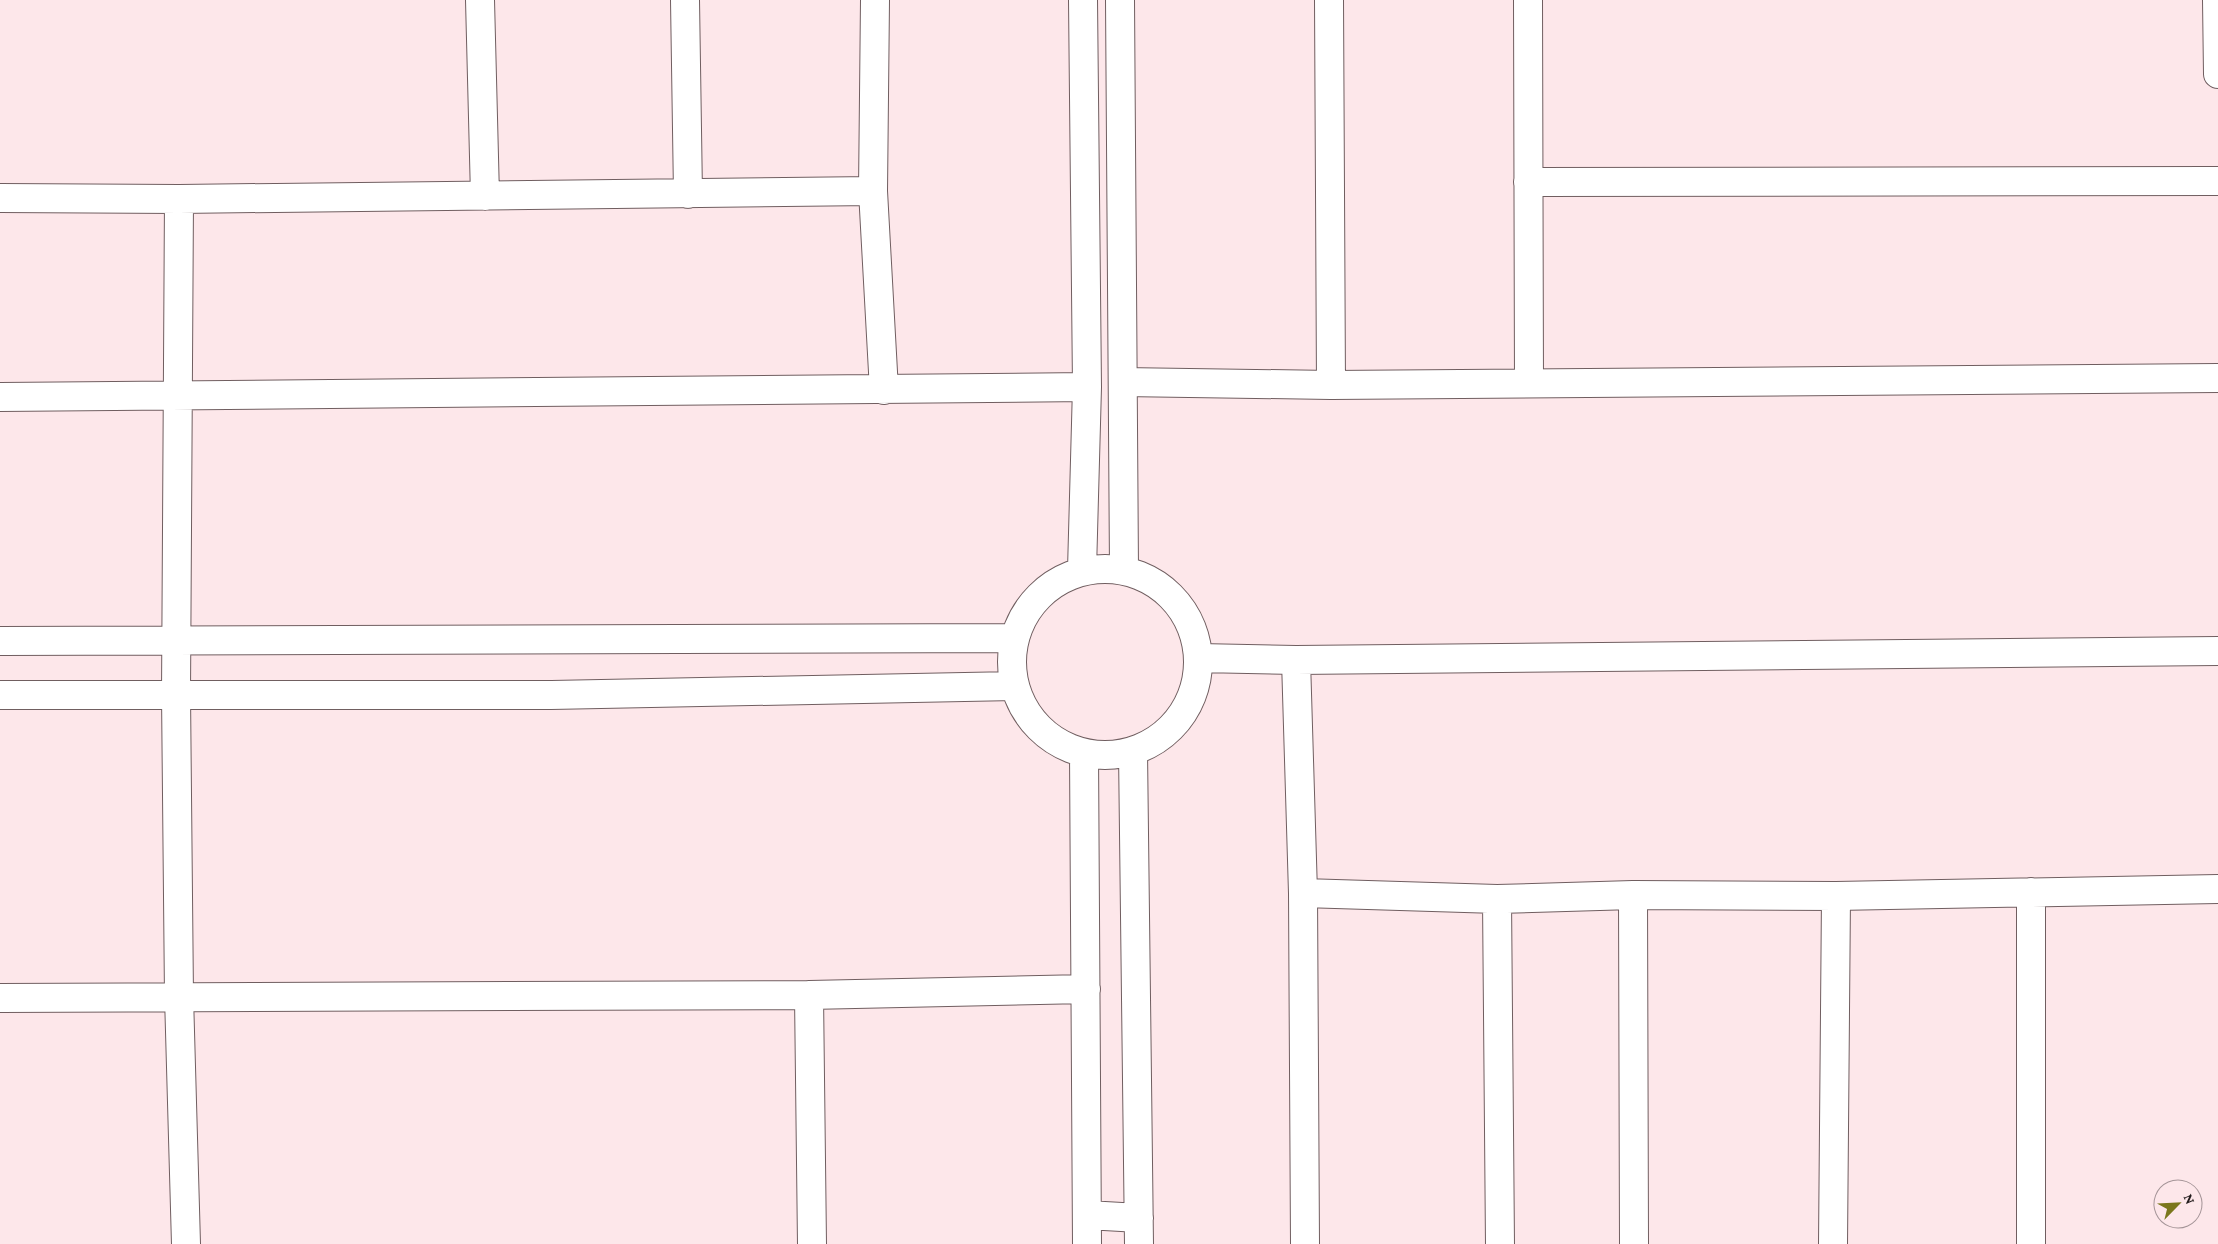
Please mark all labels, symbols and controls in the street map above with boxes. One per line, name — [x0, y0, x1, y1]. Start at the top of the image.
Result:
north arrow — [2153, 1179, 2203, 1229]
text: N — [2181, 1191, 2199, 1207]

